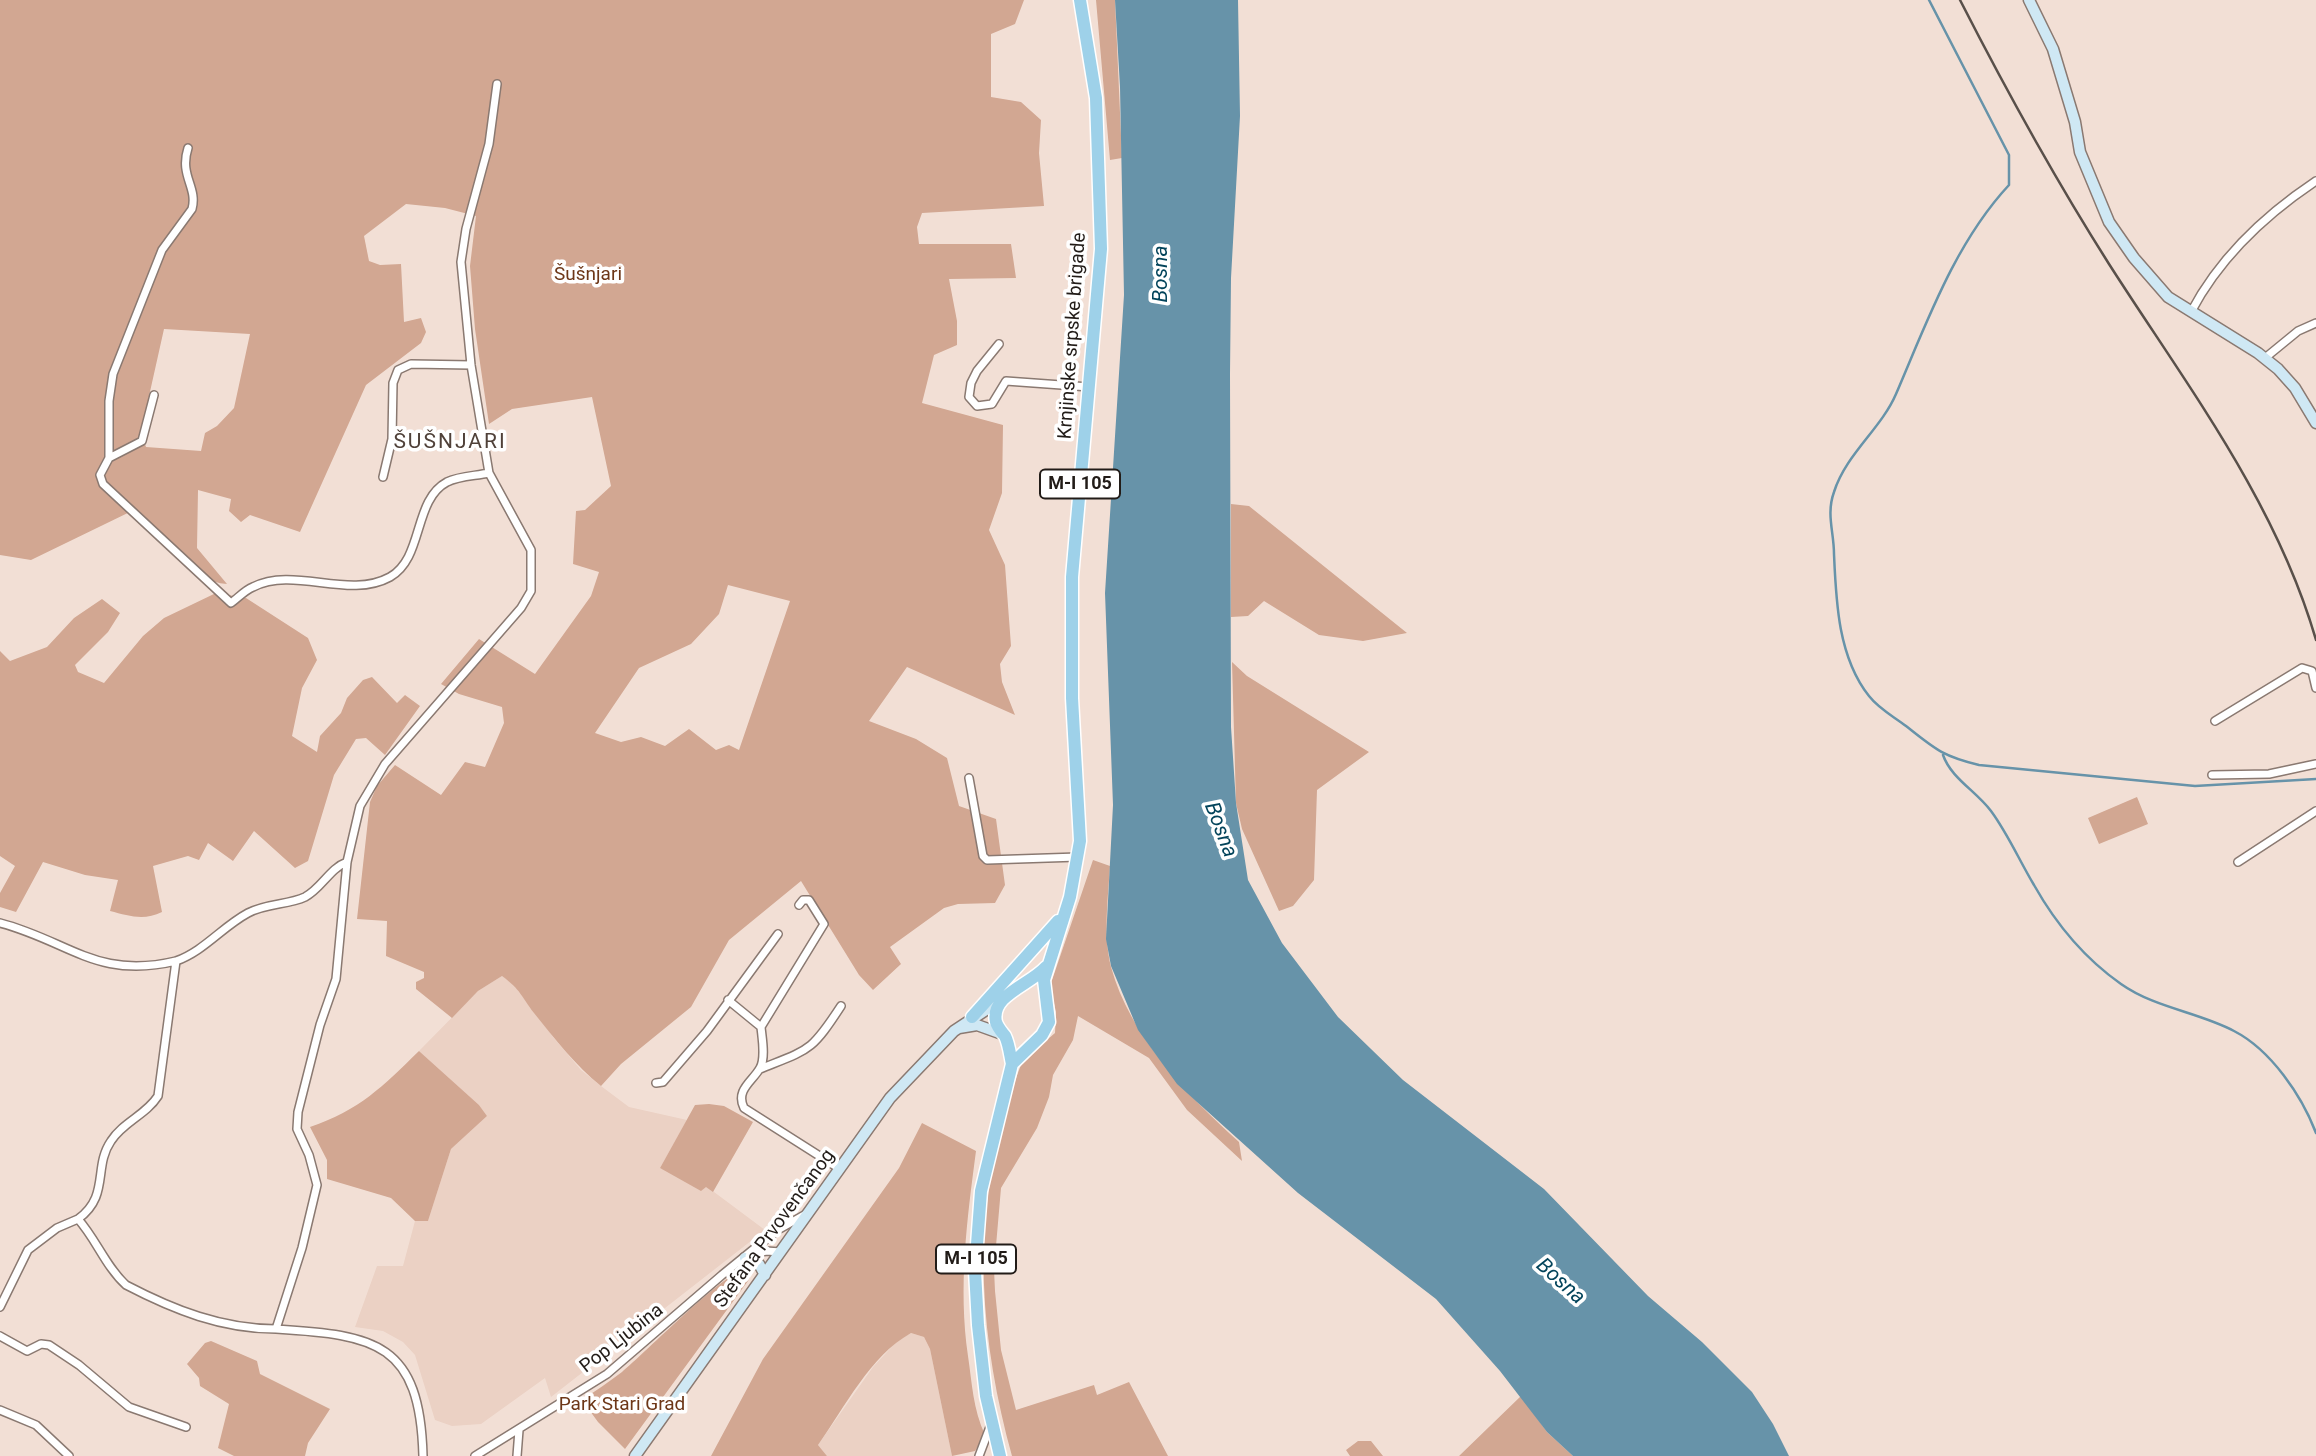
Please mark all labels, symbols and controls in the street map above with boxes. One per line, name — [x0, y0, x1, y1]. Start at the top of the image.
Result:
street label: Krnjinske srpske brigade — [1054, 232, 1092, 440]
water label: Bosna — [1149, 245, 1175, 303]
park label: Šušnjari — [554, 264, 622, 286]
district label: ŠUŠNJARI — [394, 430, 506, 456]
road number: M-I 105 — [1040, 470, 1120, 498]
water label: Bosna — [1198, 799, 1242, 861]
street label: Stefana Prvovenčanog — [710, 1145, 840, 1313]
road number: M-I 105 — [936, 1244, 1016, 1274]
water label: Bosna — [1530, 1254, 1590, 1310]
street label: Pop Ljubina — [576, 1299, 668, 1379]
park label: Park Stari Grad — [559, 1394, 685, 1416]

